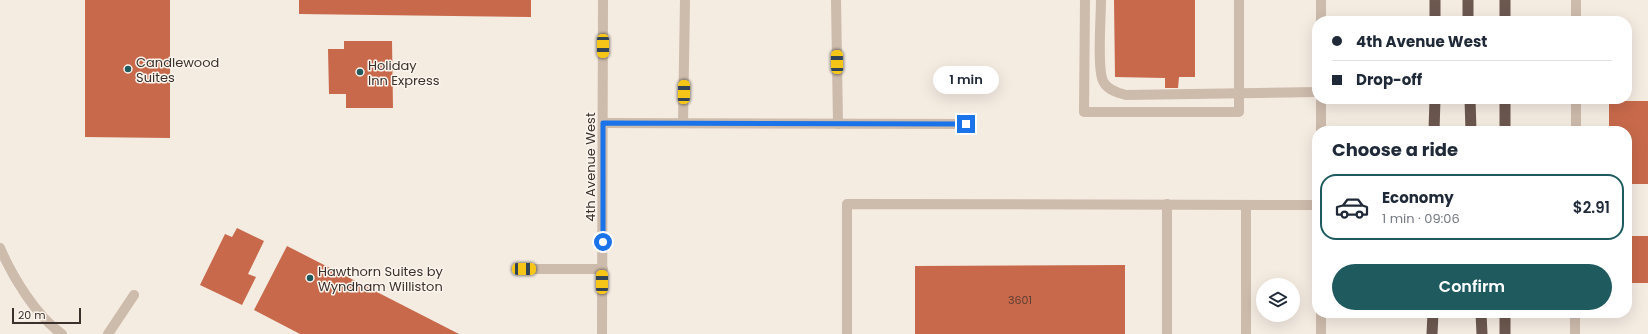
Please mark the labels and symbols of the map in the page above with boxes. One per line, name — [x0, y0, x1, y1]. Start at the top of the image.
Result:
car — [597, 34, 609, 58]
car — [831, 50, 843, 74]
place label: Candlewood Suites — [136, 53, 219, 87]
place label: Holiday Inn Express — [368, 56, 440, 90]
marker: Candlewood Suites — [123, 64, 133, 74]
callout: 1 min — [933, 66, 999, 94]
marker: Holiday Inn Express — [355, 67, 365, 77]
car — [678, 80, 690, 104]
street label: 4th Avenue West — [581, 112, 600, 222]
route end — [957, 115, 975, 133]
route start — [594, 233, 612, 251]
place label: Hawthorn Suites by Wyndham Williston — [318, 262, 443, 296]
car — [512, 263, 536, 275]
car — [596, 270, 608, 294]
marker: Hawthorn Suites by Wyndham Williston — [305, 273, 315, 283]
house number: 3601 — [1008, 292, 1032, 308]
scale bar — [12, 306, 81, 325]

